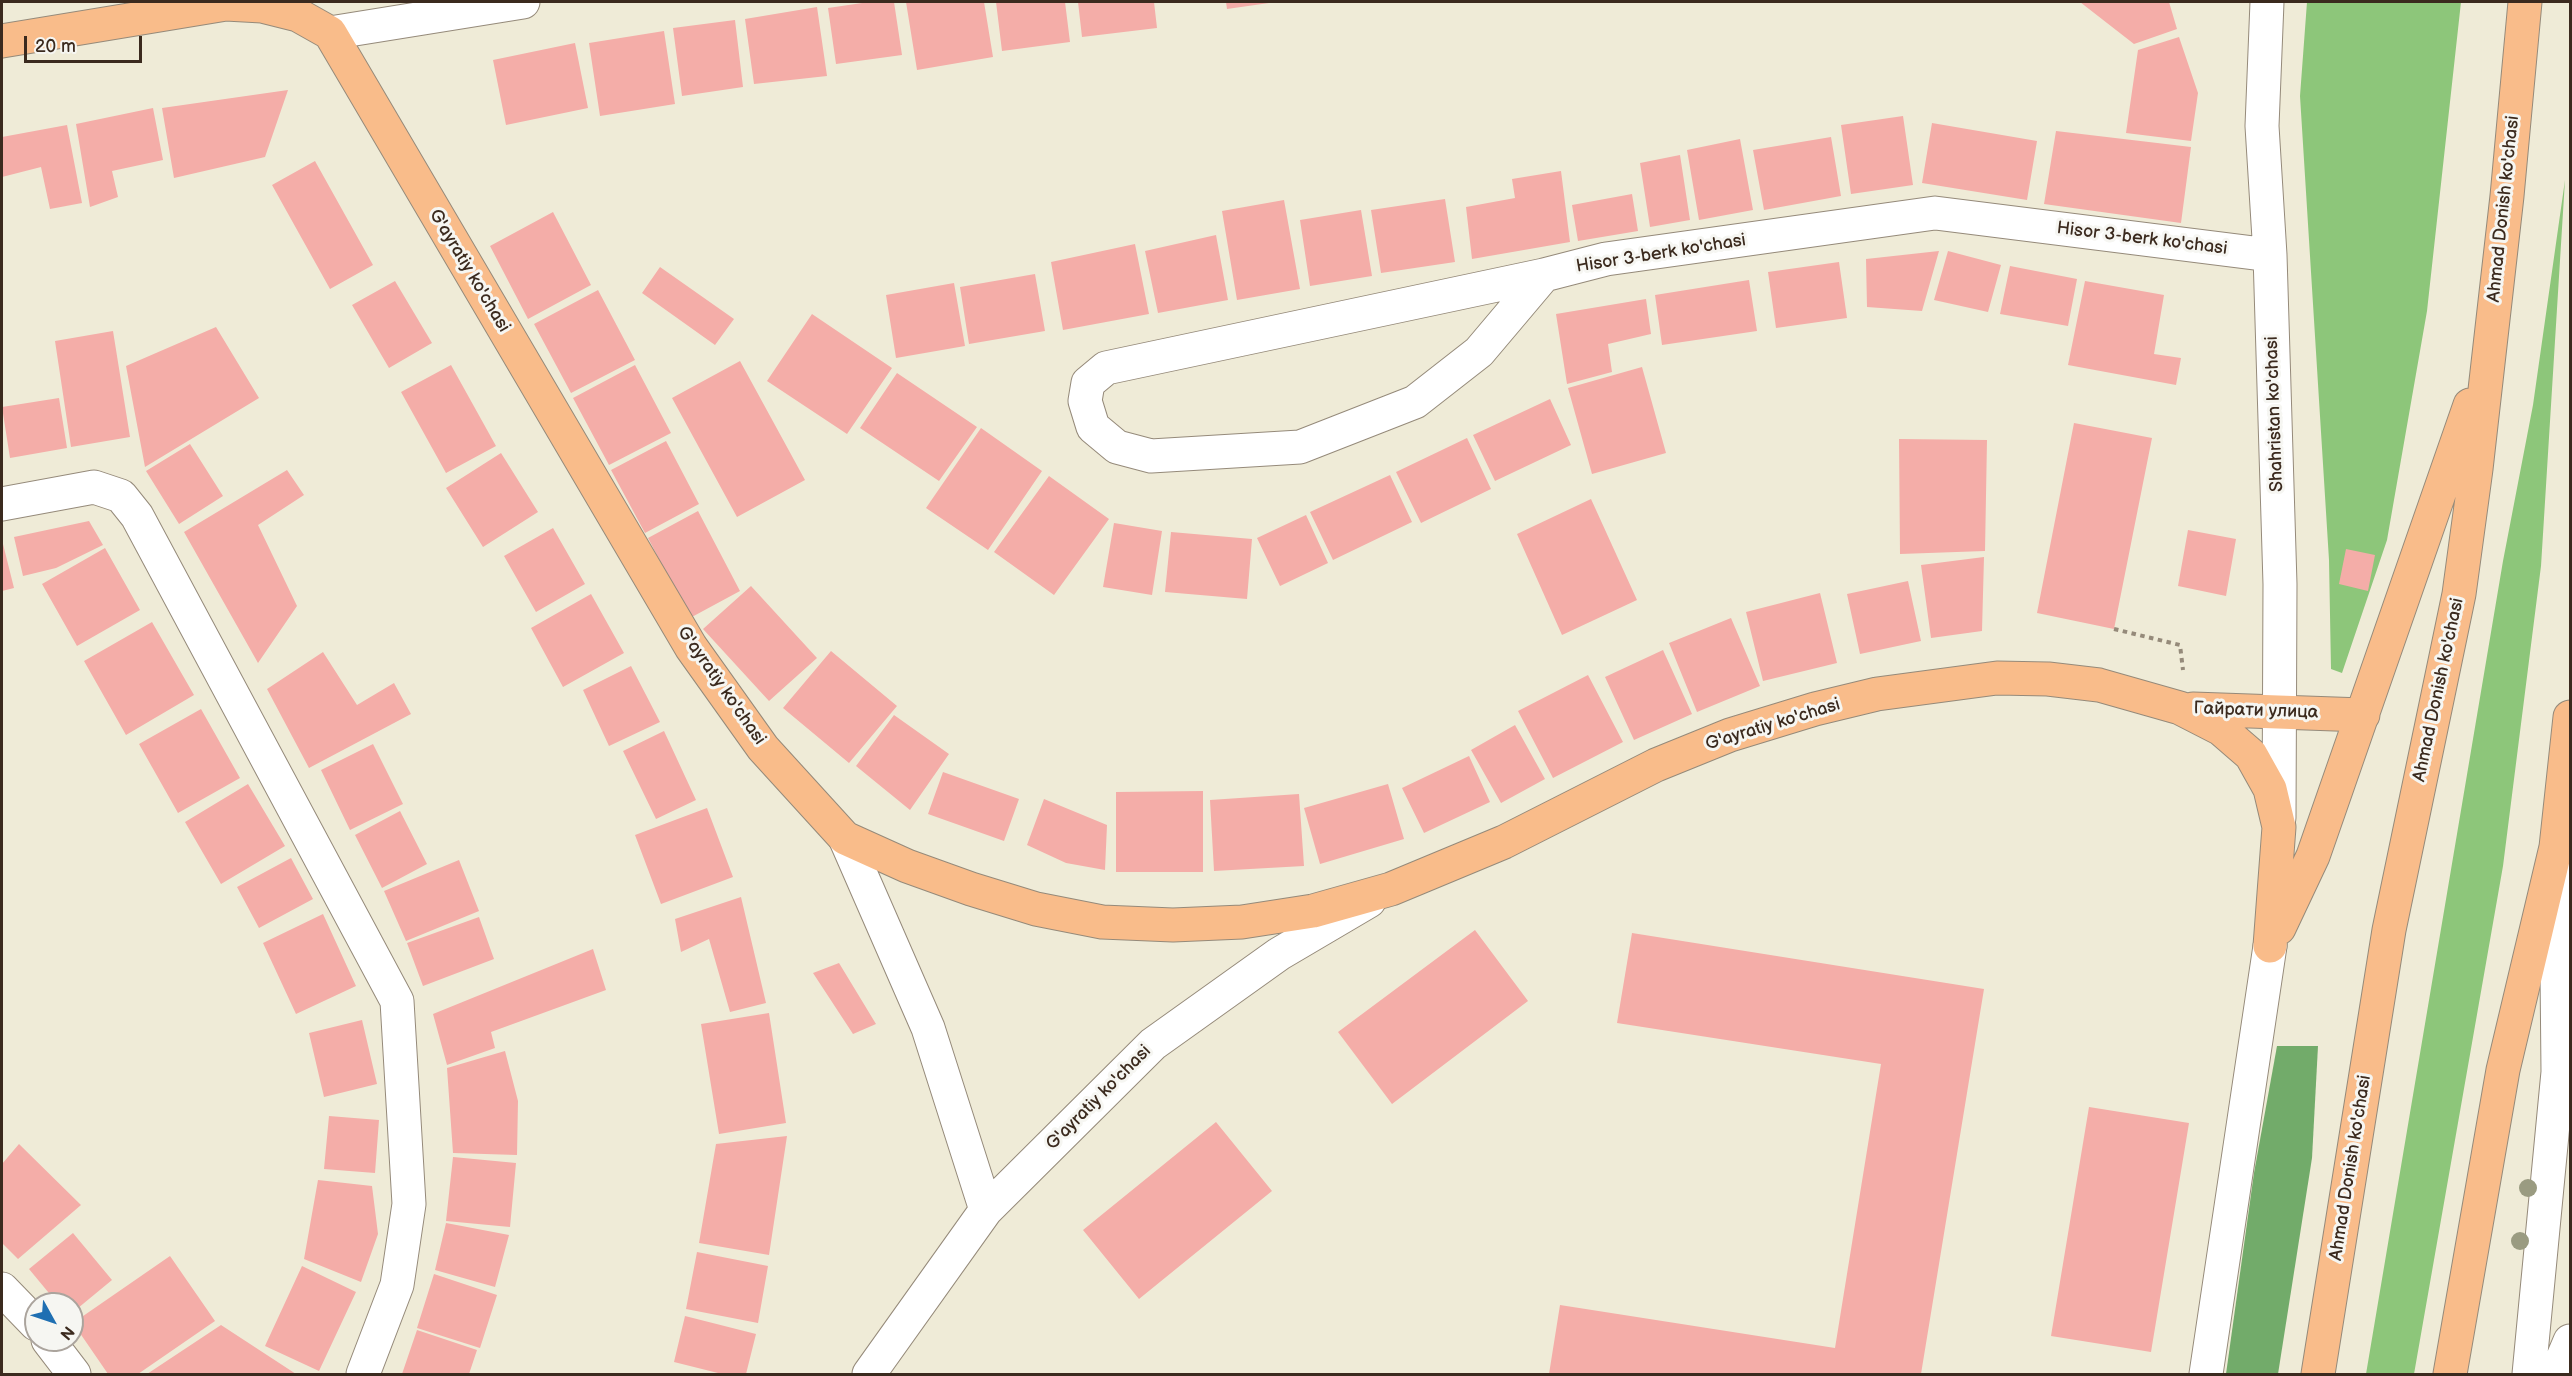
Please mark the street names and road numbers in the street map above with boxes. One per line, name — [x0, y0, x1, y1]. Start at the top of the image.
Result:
street label: Ahmad Donish ko'chasi — [2483, 115, 2525, 303]
street label: G'ayratiy ko'chasi — [424, 206, 514, 336]
street label: Hisor 3-berk ko'chasi — [2056, 218, 2228, 260]
street label: Hisor 3-berk ko'chasi — [1575, 230, 1747, 278]
street label: Shahristan ko'chasi — [2261, 336, 2289, 492]
street label: Ahmad Donish ko'chasi — [2409, 596, 2469, 784]
street label: G'ayratiy ko'chasi — [672, 623, 770, 749]
street label: G'ayratiy ko'chasi — [1703, 694, 1843, 756]
street label: Гайрати улица — [2193, 698, 2319, 724]
street label: G'ayratiy ko'chasi — [1042, 1041, 1156, 1155]
street label: Ahmad Donish ko'chasi — [2326, 1074, 2376, 1262]

